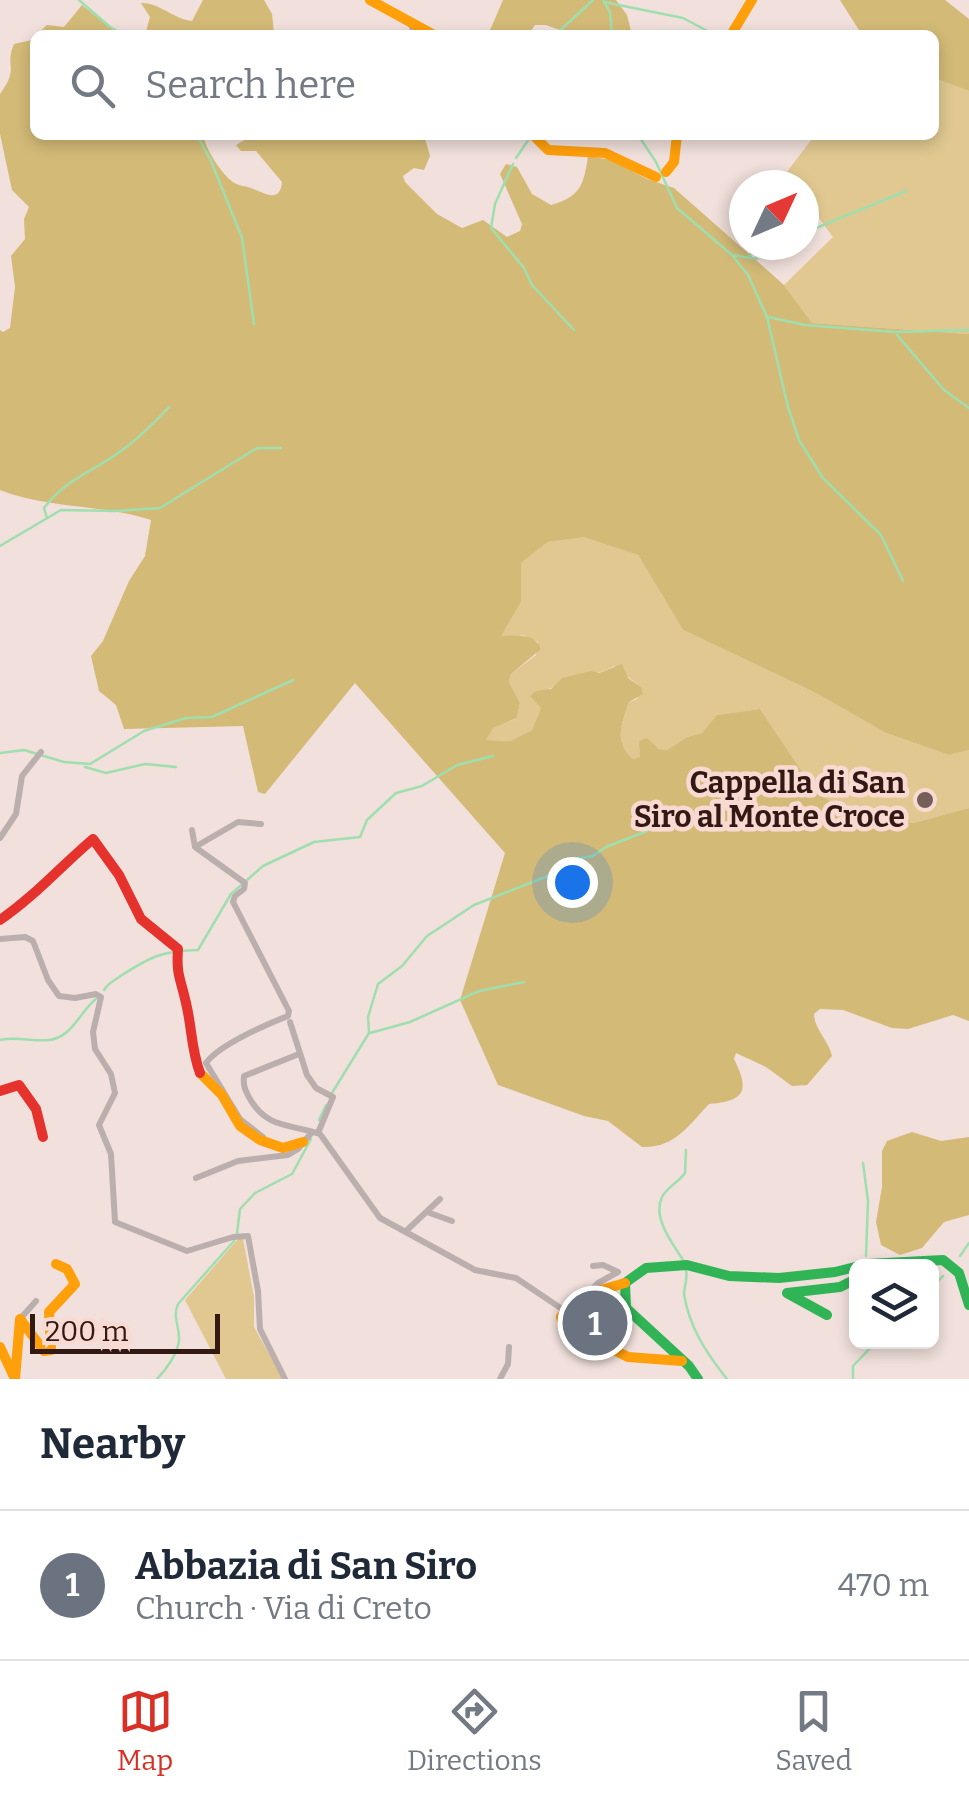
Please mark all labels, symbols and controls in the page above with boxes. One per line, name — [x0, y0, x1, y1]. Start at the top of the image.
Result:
search box — [30, 30, 939, 140]
icon: search — [65, 58, 120, 113]
text: Search here — [145, 62, 356, 108]
north arrow — [729, 170, 819, 260]
place label: Cappella di San Siro al Monte Croce — [634, 765, 906, 835]
marker: Cappella di San Siro al Monte Croce — [914, 789, 936, 811]
your location — [547, 857, 598, 908]
map controls — [849, 1259, 939, 1349]
button: layers — [849, 1259, 939, 1349]
pin: 1 — [562, 1286, 628, 1360]
scale bar — [30, 1309, 220, 1354]
text: 200 m — [45, 1315, 128, 1348]
text: Nearby — [40, 1419, 185, 1469]
text: Abbazia di San Siro — [135, 1543, 477, 1589]
text: 1 — [66, 1566, 79, 1604]
text: 470 m — [838, 1566, 929, 1604]
text: Church · Via di Creto — [135, 1589, 432, 1627]
tab: Map — [117, 1684, 173, 1777]
tab: Directions — [407, 1684, 542, 1777]
tab: Saved — [775, 1684, 852, 1777]

